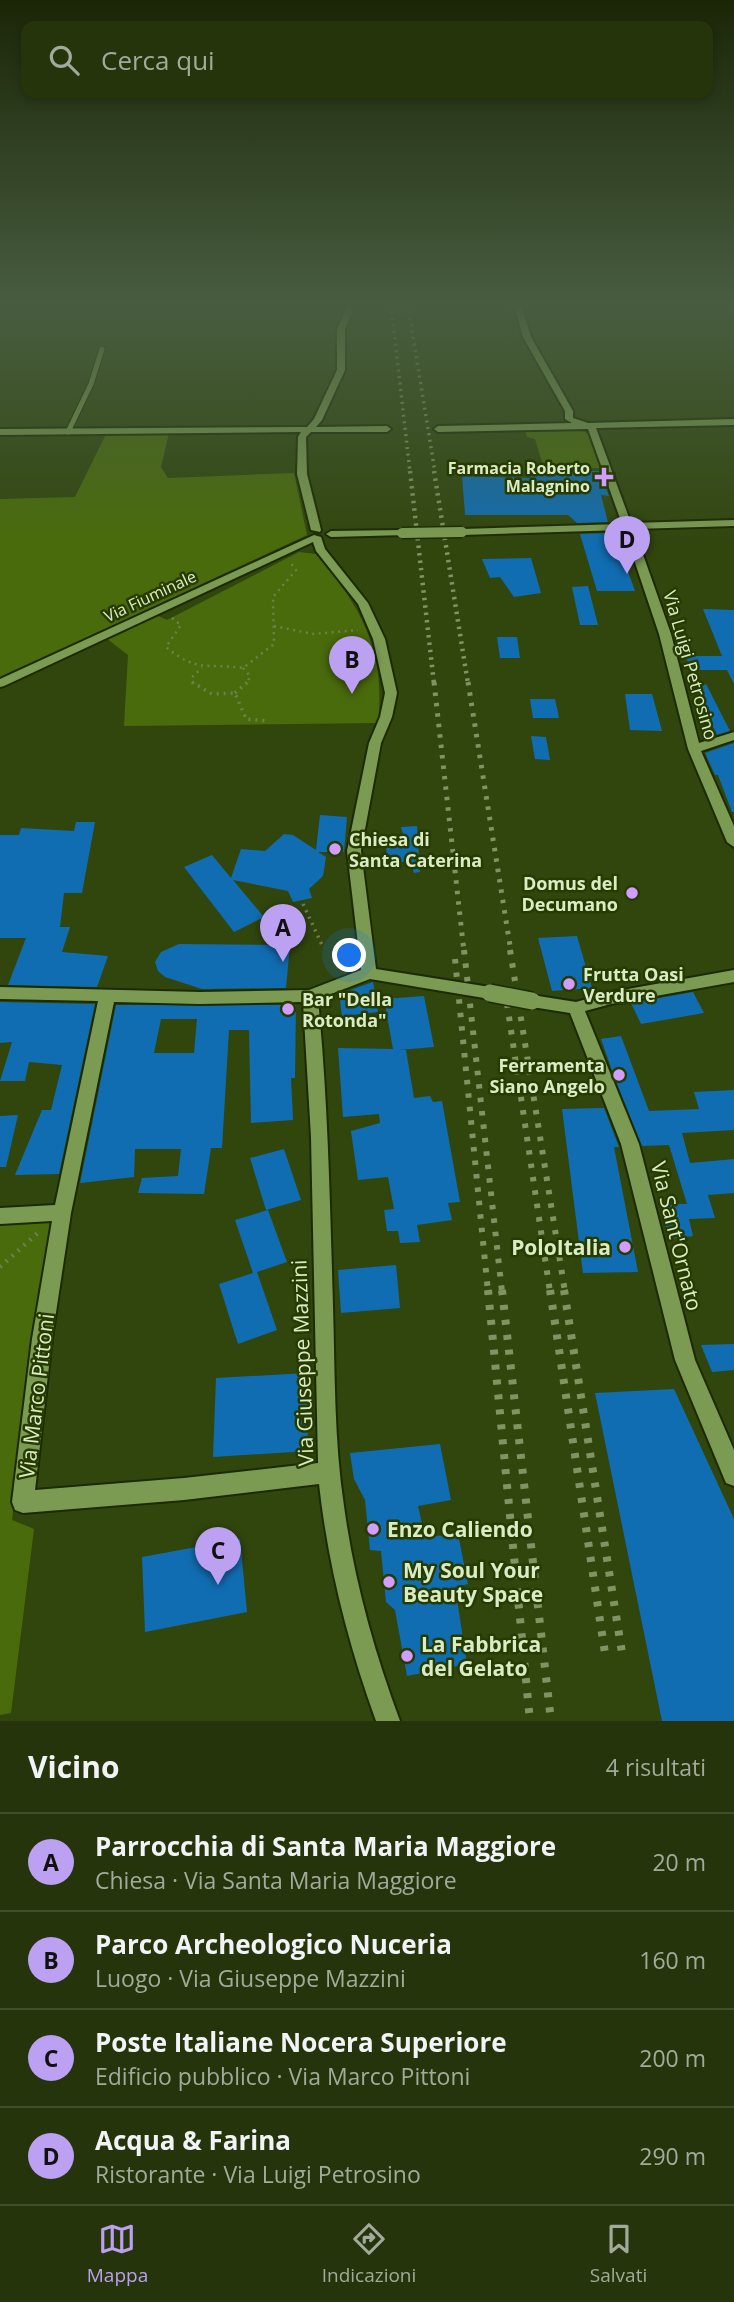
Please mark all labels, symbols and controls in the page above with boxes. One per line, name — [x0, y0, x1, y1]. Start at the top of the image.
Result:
search box — [21, 21, 713, 98]
icon: search — [45, 41, 83, 79]
text: Cerca qui — [101, 42, 215, 78]
place label: Farmacia Roberto Malagnino — [448, 457, 590, 497]
marker: Farmacia Roberto Malagnino — [596, 469, 612, 485]
pin: D — [604, 516, 650, 574]
street label: Via Fiuminale — [100, 565, 200, 627]
street label: Via Luigi Petrosino — [658, 587, 724, 743]
pin: B — [329, 636, 375, 694]
place label: Chiesa di Santa Caterina — [349, 827, 482, 872]
marker: Chiesa di Santa Caterina — [327, 841, 343, 857]
place label: Domus del Decumano — [521, 871, 618, 916]
marker: Domus del Decumano — [624, 885, 640, 901]
pin: A — [260, 904, 306, 962]
your location — [332, 938, 366, 972]
place label: Frutta Oasi Verdure — [583, 962, 684, 1007]
marker: Frutta Oasi Verdure — [561, 976, 577, 992]
place label: Bar "Della Rotonda" — [302, 987, 392, 1032]
marker: Bar "Della Rotonda" — [280, 1001, 296, 1017]
place label: Ferramenta Siano Angelo — [489, 1053, 605, 1098]
marker: Ferramenta Siano Angelo — [611, 1067, 627, 1083]
street label: Via Sant'Ornato — [645, 1159, 709, 1313]
place label: PoloItalia — [511, 1233, 611, 1261]
marker: PoloItalia — [617, 1239, 633, 1255]
street label: Via Giuseppe Mazzini — [284, 1259, 320, 1467]
street label: Via Marco Pittoni — [12, 1312, 60, 1480]
place label: Enzo Caliendo — [387, 1515, 533, 1543]
marker: Enzo Caliendo — [365, 1521, 381, 1537]
pin: C — [195, 1527, 241, 1585]
place label: My Soul Your Beauty Space — [403, 1556, 543, 1608]
marker: My Soul Your Beauty Space — [381, 1574, 397, 1590]
place label: La Fabbrica del Gelato — [421, 1630, 541, 1682]
marker: La Fabbrica del Gelato — [399, 1648, 415, 1664]
text: Vicino — [28, 1746, 120, 1787]
text: 4 risultati — [606, 1751, 706, 1783]
text: Parrocchia di Santa Maria Maggiore — [95, 1828, 556, 1864]
text: A — [43, 1846, 59, 1878]
text: 20 m — [652, 1846, 706, 1878]
text: Chiesa · Via Santa Maria Maggiore — [95, 1864, 457, 1896]
text: Parco Archeologico Nuceria — [95, 1926, 452, 1962]
text: B — [43, 1944, 59, 1976]
text: 160 m — [639, 1944, 706, 1976]
text: Luogo · Via Giuseppe Mazzini — [95, 1962, 406, 1994]
text: Poste Italiane Nocera Superiore — [95, 2024, 507, 2060]
text: C — [44, 2042, 58, 2074]
text: 200 m — [639, 2042, 706, 2074]
text: Edificio pubblico · Via Marco Pittoni — [95, 2060, 470, 2092]
text: Acqua & Farina — [95, 2122, 291, 2158]
text: D — [42, 2140, 60, 2172]
text: 290 m — [639, 2140, 706, 2172]
text: Ristorante · Via Luigi Petrosino — [95, 2158, 421, 2190]
tab: Mappa — [87, 2220, 148, 2288]
tab: Indicazioni — [322, 2220, 416, 2288]
tab: Salvati — [590, 2220, 647, 2288]

